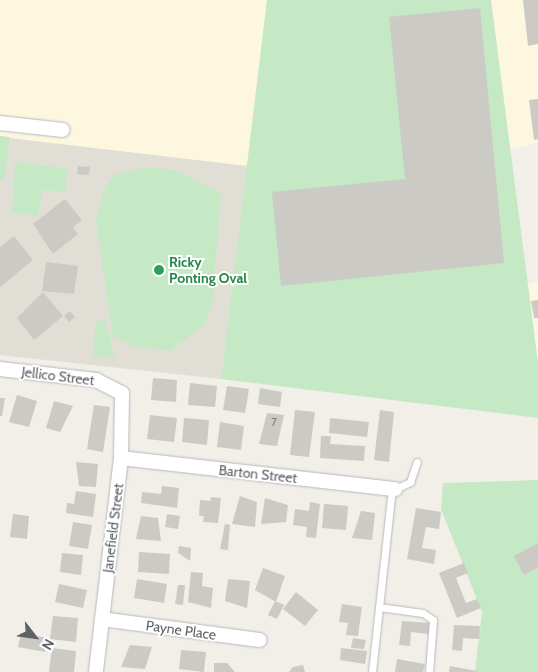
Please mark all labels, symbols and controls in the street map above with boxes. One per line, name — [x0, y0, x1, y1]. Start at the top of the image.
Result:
place label: Ricky Ponting Oval — [169, 254, 247, 286]
marker: Ricky Ponting Oval — [153, 264, 165, 276]
street label: Jellico Street — [21, 363, 95, 389]
house number: 7 — [271, 415, 277, 429]
street label: Barton Street — [218, 462, 298, 486]
street label: Janefield Street — [99, 482, 127, 574]
north arrow — [10, 612, 60, 662]
street label: Payne Place — [145, 617, 217, 643]
text: N — [38, 636, 58, 653]

